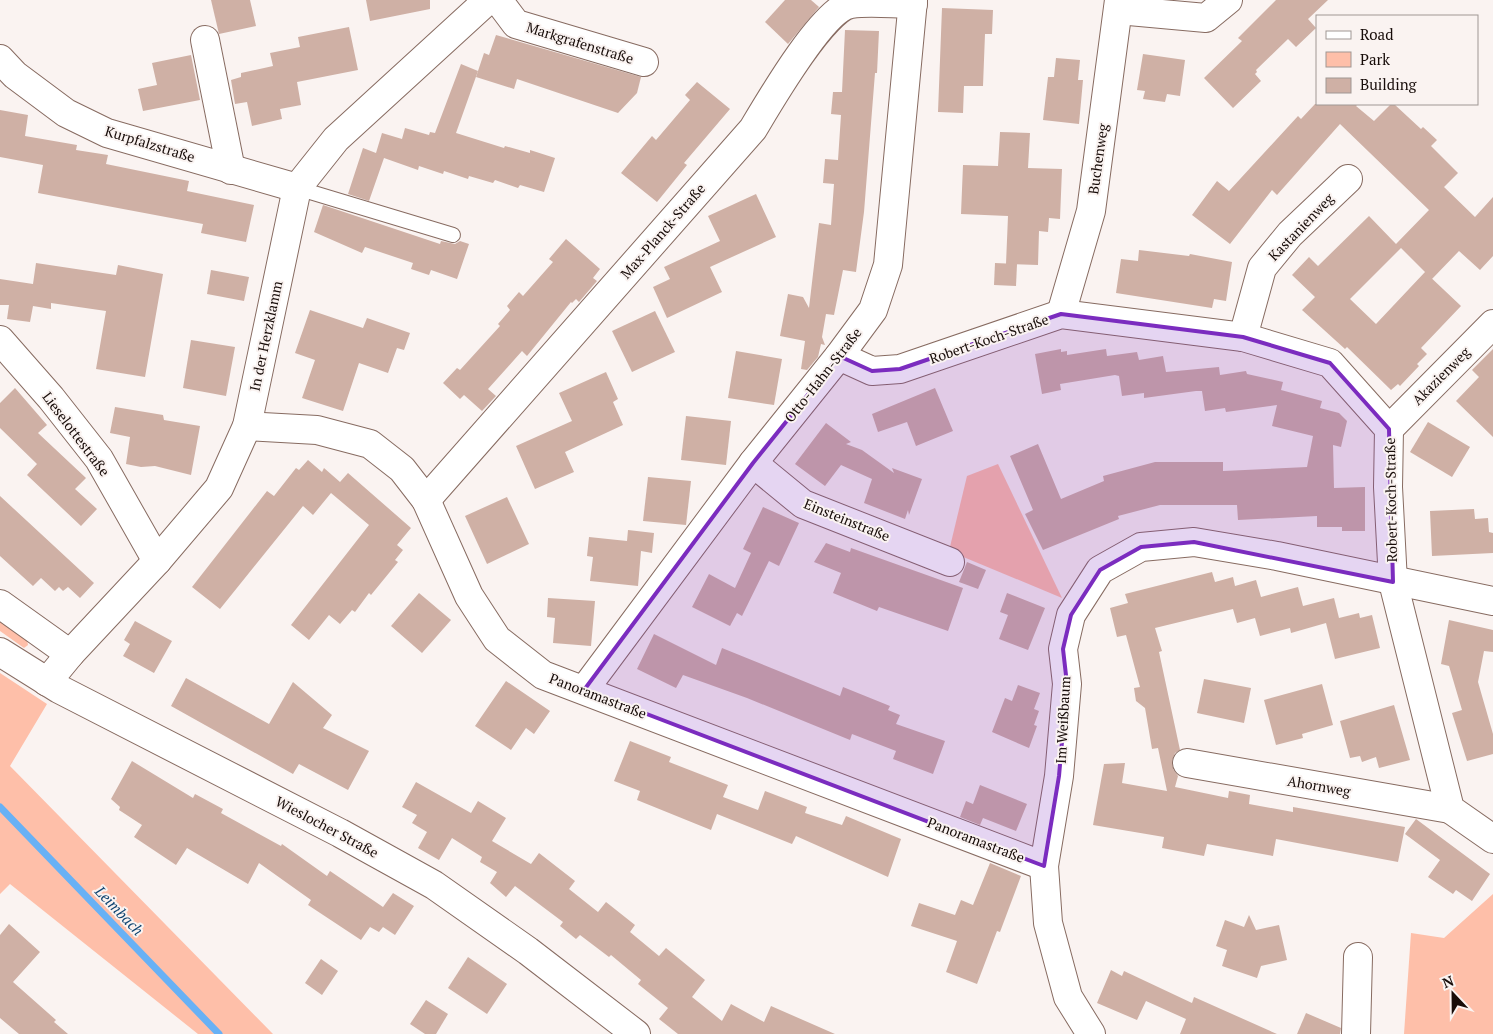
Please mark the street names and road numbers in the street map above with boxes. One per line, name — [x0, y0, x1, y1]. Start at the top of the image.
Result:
street label: Markgrafenstraße — [524, 17, 636, 68]
street label: Kurpfalzstraße — [103, 121, 197, 166]
street label: Buchenweg — [1083, 122, 1112, 195]
street label: Max-Planck-Straße — [616, 179, 709, 282]
street label: Kastanienweg — [1264, 188, 1338, 264]
street label: In der Herzklamm — [245, 279, 286, 393]
street label: Robert-Koch-Straße — [927, 309, 1051, 368]
street label: Otto-Hahn-Straße — [780, 323, 866, 426]
street label: Akazienweg — [1408, 342, 1474, 409]
street label: Lieselottestraße — [38, 388, 114, 480]
street label: Robert-Koch-Straße — [1380, 437, 1401, 563]
street label: Einsteinstraße — [801, 494, 893, 545]
street label: Panoramastraße — [547, 668, 650, 723]
street label: Im Weißbaum — [1051, 676, 1074, 764]
street label: Ahornweg — [1286, 771, 1353, 800]
street label: Wieslocher Straße — [272, 791, 382, 862]
street label: Panoramastraße — [925, 812, 1028, 867]

